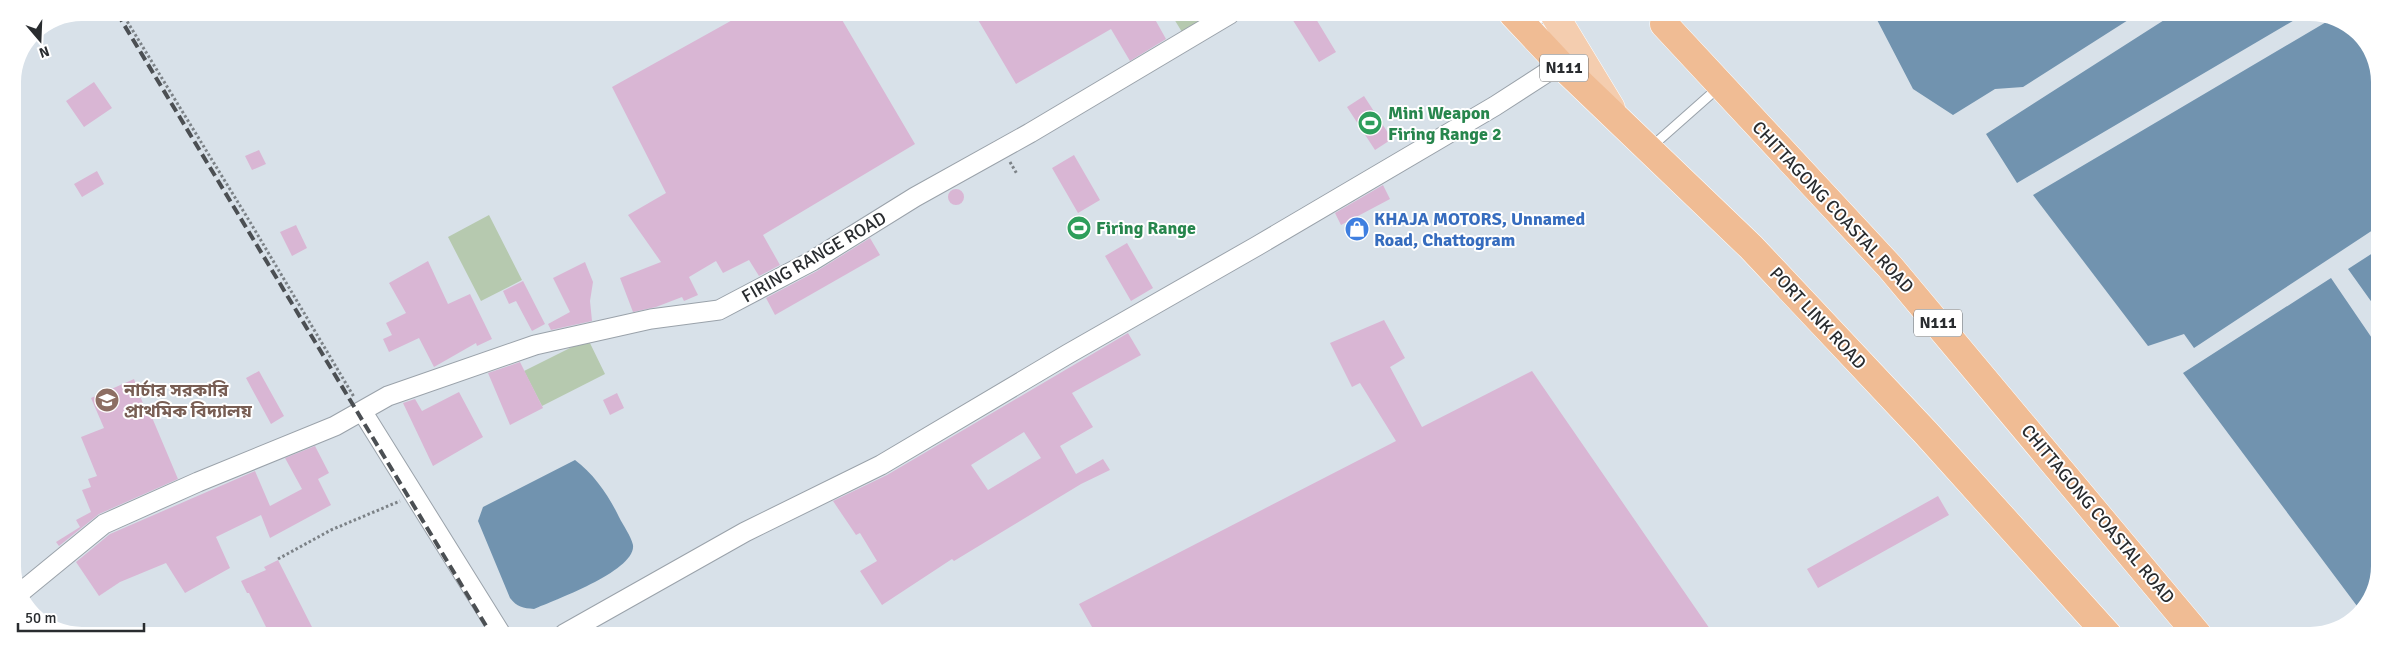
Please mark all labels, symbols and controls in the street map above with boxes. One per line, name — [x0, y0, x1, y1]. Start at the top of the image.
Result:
north arrow — [15, 15, 65, 65]
text: N — [37, 42, 51, 61]
road number: N111 — [1540, 54, 1588, 82]
place label: Mini Weapon Firing Range 2 — [1388, 102, 1502, 145]
sports icon: Mini Weapon Firing Range 2 — [1357, 110, 1383, 136]
street label: CHITTAGONG COASTAL ROAD — [1748, 116, 1918, 298]
street label: FIRING RANGE ROAD — [738, 207, 890, 307]
place label: KHAJA MOTORS, Unnamed Road, Chattogram — [1374, 208, 1586, 251]
sports icon: Firing Range — [1066, 215, 1092, 241]
shop icon: KHAJA MOTORS, Unnamed Road, Chattogram — [1344, 216, 1370, 242]
place label: Firing Range — [1096, 217, 1196, 239]
street label: PORT LINK ROAD — [1765, 262, 1871, 374]
road number: N111 — [1914, 309, 1962, 336]
place label: নার্চার সরকারি প্রাথমিক বিদ্যালয় — [123, 379, 253, 422]
school or university icon: নার্চার সরকারি প্রাথমিক বিদ্যালয় — [94, 387, 120, 413]
street label: CHITTAGONG COASTAL ROAD — [2017, 420, 2179, 608]
scale bar — [18, 600, 144, 632]
text: 50 m — [25, 609, 56, 627]

